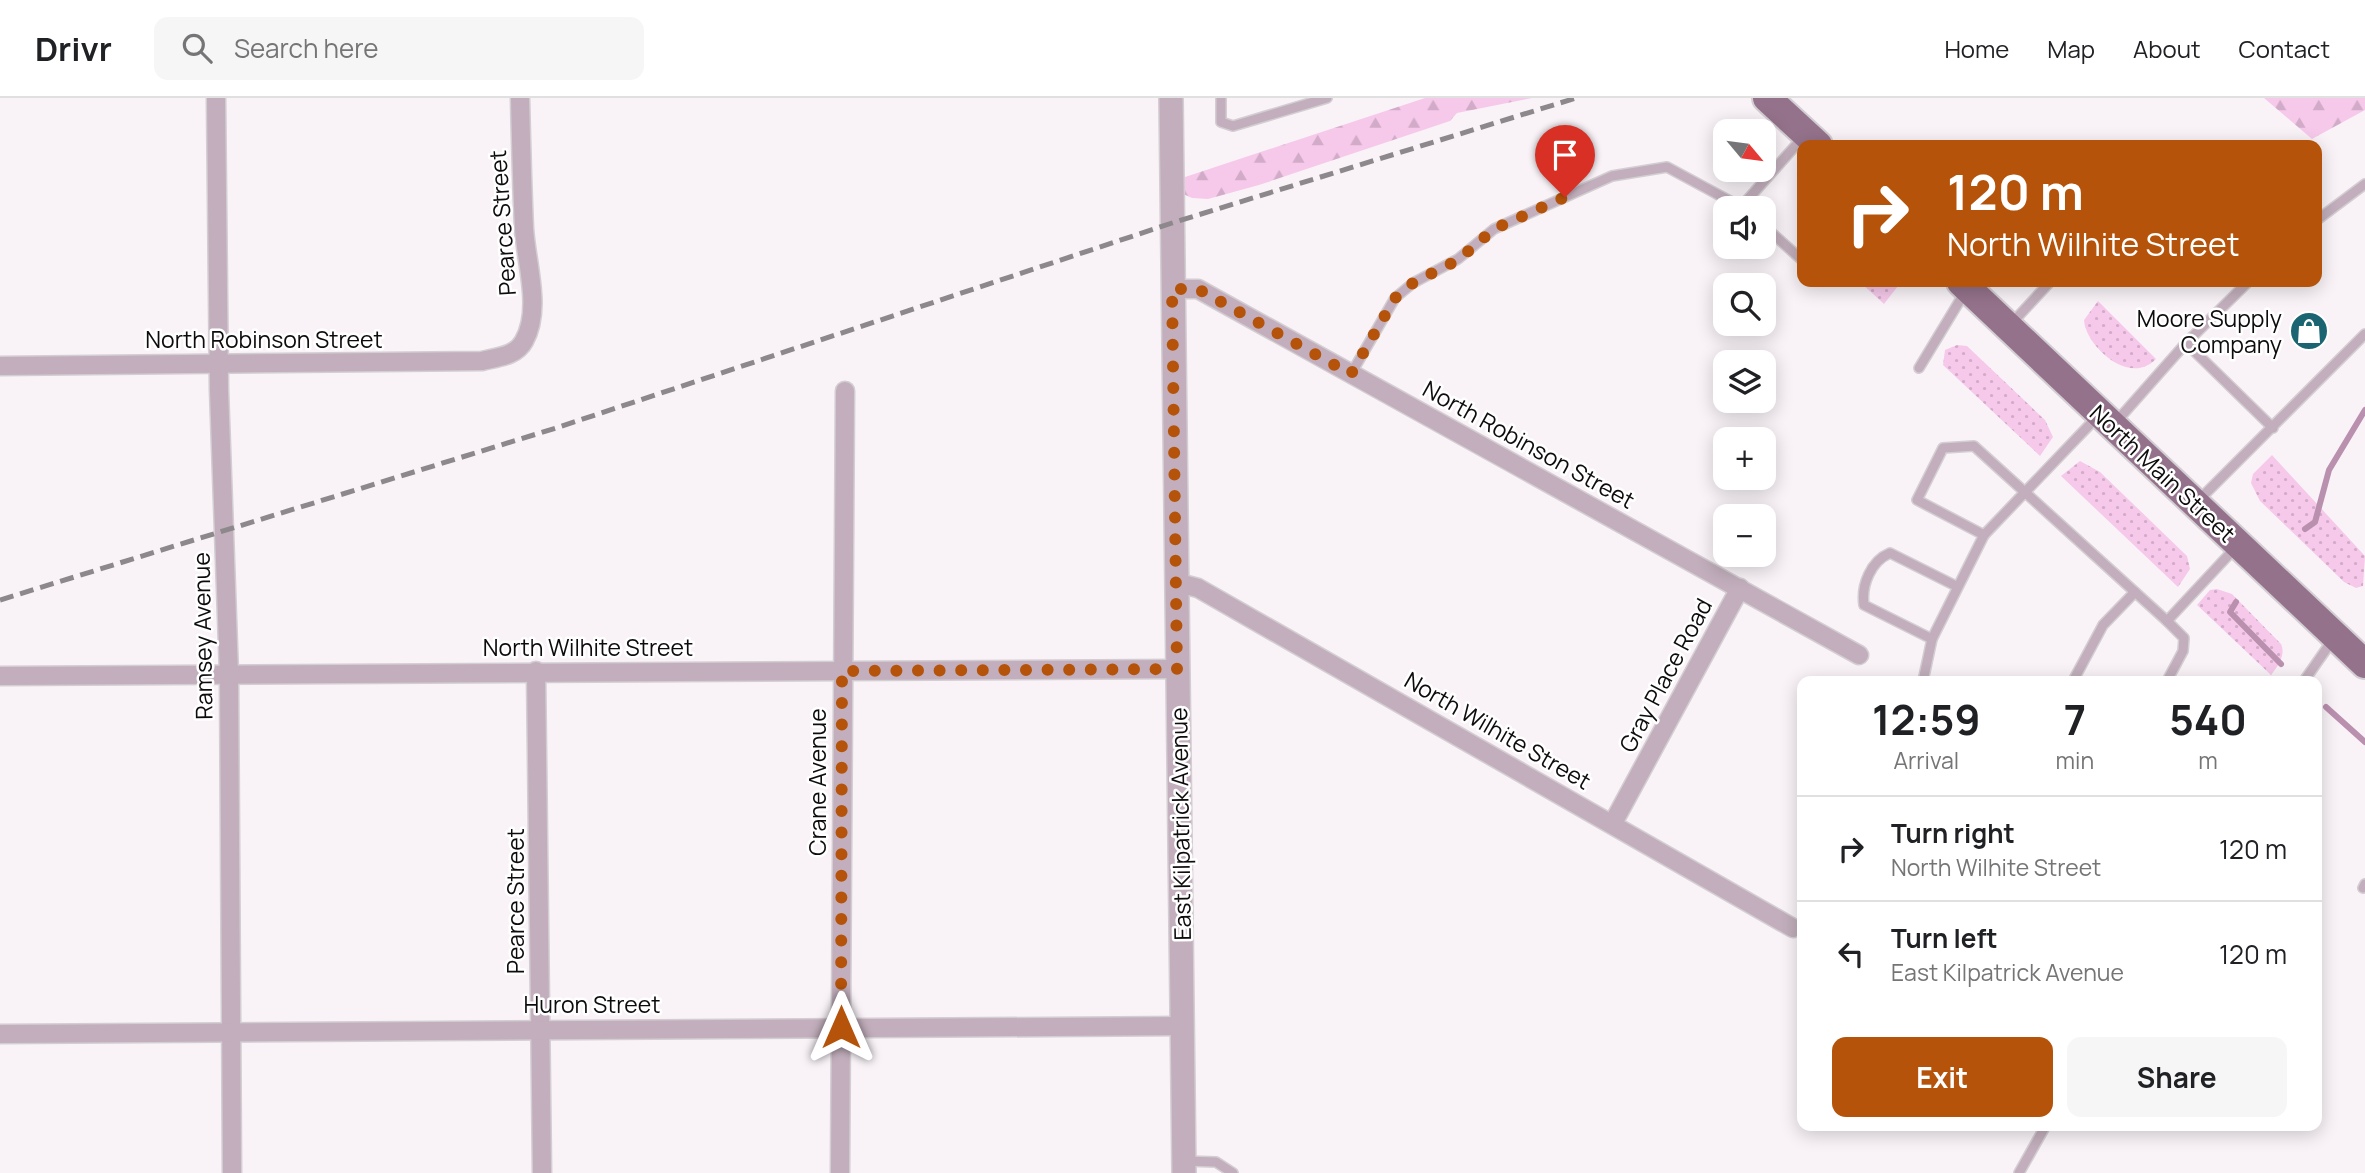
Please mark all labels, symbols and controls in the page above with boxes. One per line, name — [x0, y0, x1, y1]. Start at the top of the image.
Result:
search box — [154, 17, 644, 80]
text: Drivr — [35, 26, 112, 71]
icon: search — [178, 29, 216, 67]
text: Search here — [234, 30, 378, 66]
text: Home — [1944, 32, 2009, 65]
text: Map — [2047, 32, 2095, 65]
text: About — [2133, 32, 2201, 65]
text: Contact — [2239, 32, 2330, 65]
north arrow — [1713, 119, 1776, 182]
map controls — [1713, 119, 1776, 567]
pin — [1535, 125, 1595, 197]
icon: arrive — [1546, 136, 1584, 174]
street label: Pearce Street — [481, 149, 523, 297]
text: 120 m — [1947, 158, 2084, 225]
icon: right — [1832, 168, 1923, 259]
button: sound — [1713, 196, 1776, 259]
text: North Wilhite Street — [1947, 222, 2240, 266]
button: search — [1713, 273, 1776, 336]
place label: Moore Supply Company — [2137, 302, 2282, 360]
shop icon: Moore Supply Company — [2288, 310, 2330, 352]
street label: North Robinson Street — [145, 323, 383, 355]
button: layers — [1713, 350, 1776, 413]
street label: North Robinson Street — [1417, 372, 1641, 516]
street label: North Main Street — [2083, 397, 2243, 549]
button: + — [1713, 427, 1776, 490]
button: − — [1713, 504, 1776, 567]
street label: Ramsey Avenue — [185, 552, 219, 720]
street label: Gray Place Road — [1611, 593, 1719, 757]
street label: North Wilhite Street — [483, 631, 693, 663]
street label: North Wilhite Street — [1399, 664, 1597, 796]
text: 12:59 — [1872, 690, 1981, 748]
text: 7 — [2064, 690, 2086, 748]
text: 540 — [2169, 690, 2247, 748]
street label: East Kilpatrick Avenue — [1162, 707, 1198, 941]
street label: Crane Avenue — [801, 708, 833, 856]
text: Arrival — [1893, 744, 1959, 776]
text: min — [2056, 744, 2094, 776]
text: m — [2198, 744, 2218, 776]
text: Turn right — [1891, 815, 2015, 851]
street label: Pearce Street — [499, 828, 531, 974]
icon: right — [1832, 830, 1870, 868]
text: 120 m — [2219, 831, 2287, 867]
text: North Wilhite Street — [1891, 851, 2101, 883]
text: Turn left — [1891, 920, 1998, 956]
icon: left — [1832, 935, 1870, 973]
text: 120 m — [2219, 936, 2287, 972]
text: East Kilpatrick Avenue — [1891, 956, 2124, 988]
street label: Huron Street — [524, 988, 660, 1020]
position arrow — [804, 990, 878, 1064]
button: Exit — [1832, 1037, 2053, 1117]
button: Share — [2067, 1037, 2287, 1117]

